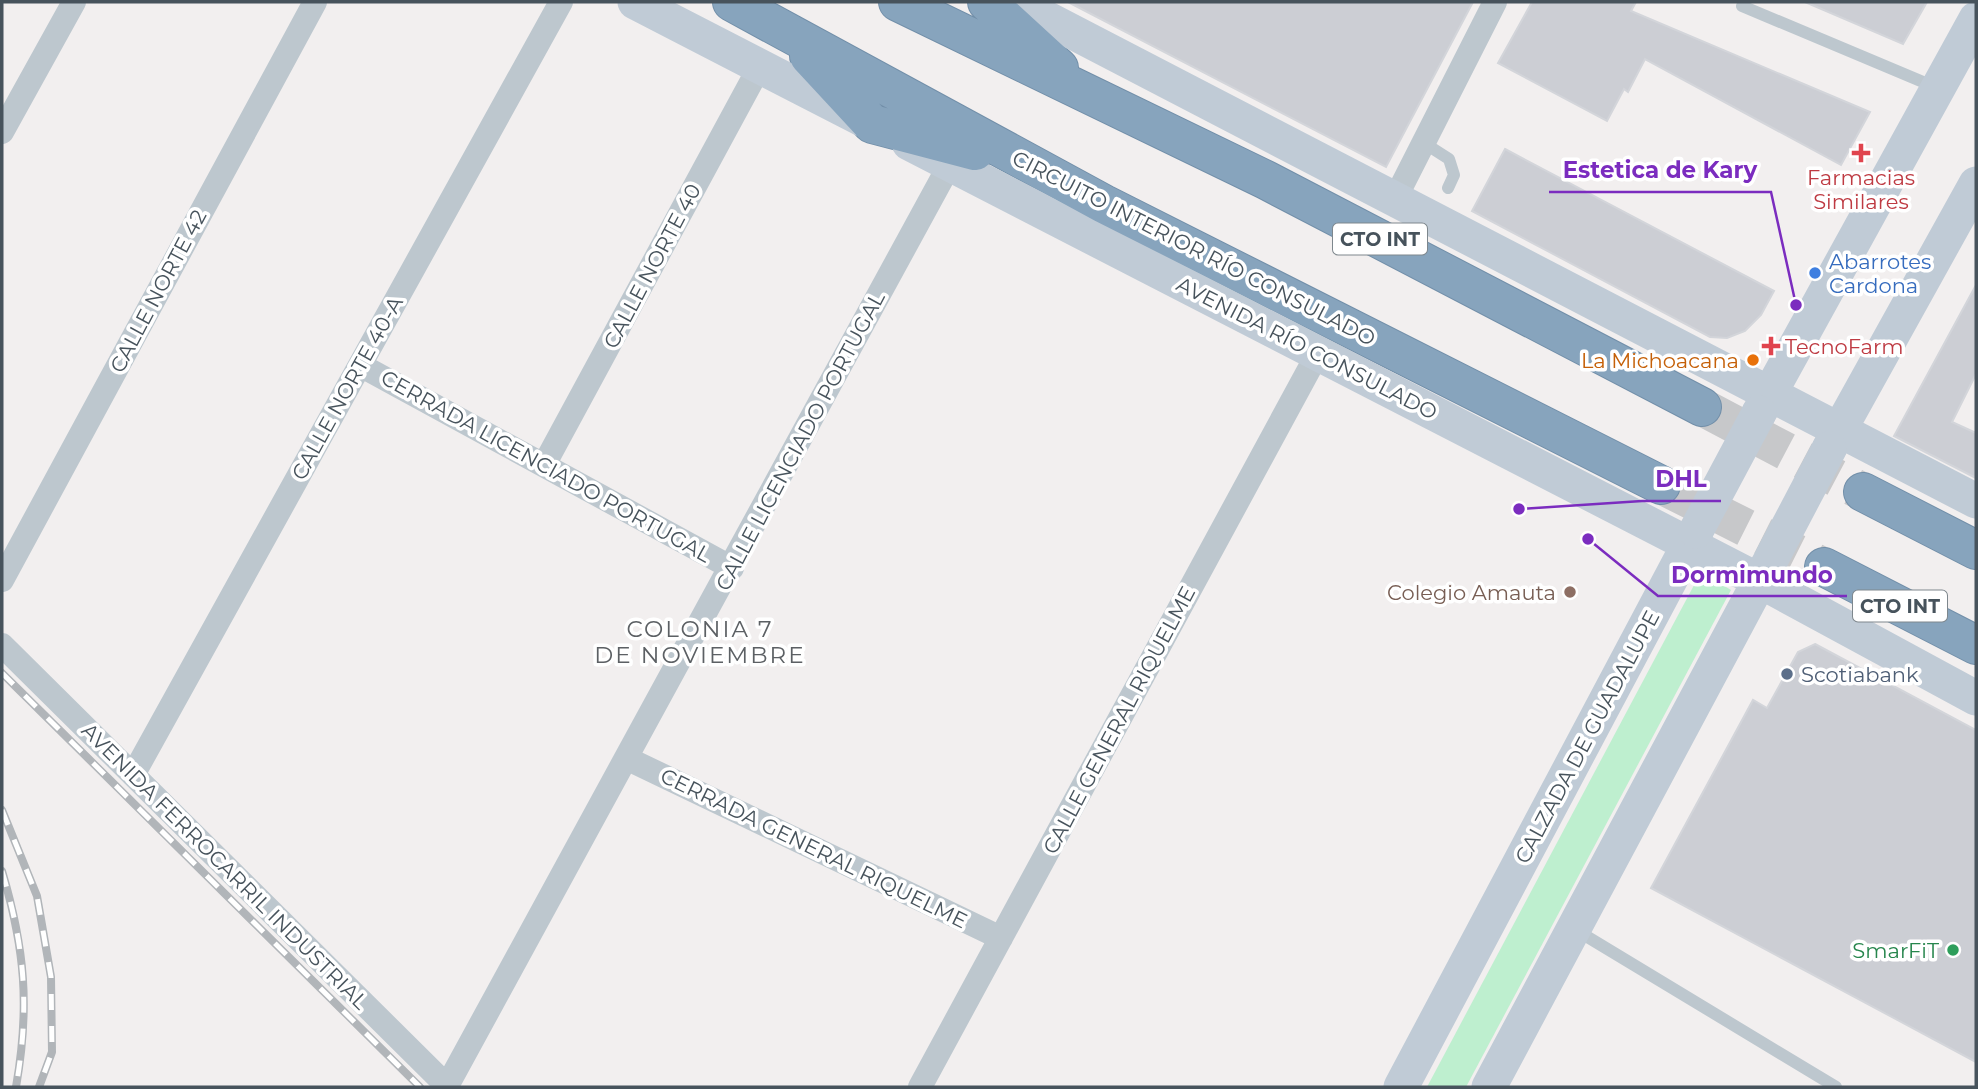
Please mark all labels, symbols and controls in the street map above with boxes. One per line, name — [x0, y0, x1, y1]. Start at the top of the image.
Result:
street label: CIRCUITO INTERIOR RÍO CONSULADO — [1008, 145, 1380, 351]
marker: Farmacias Similares — [1853, 145, 1869, 161]
callout: Estetica de Kary — [1549, 148, 1771, 192]
text: Estetica de Kary — [1563, 156, 1757, 184]
place label: Farmacias Similares — [1807, 165, 1915, 214]
street label: CALLE NORTE 40 — [598, 179, 706, 353]
street label: CALLE NORTE 42 — [104, 205, 212, 377]
road number: CTO INT — [1333, 224, 1427, 255]
place label: Abarrotes Cardona — [1829, 249, 1931, 298]
marker: Abarrotes Cardona — [1807, 265, 1823, 281]
street label: AVENIDA RÍO CONSULADO — [1172, 271, 1442, 425]
street label: CALLE LICENCIADO PORTUGAL — [710, 287, 890, 595]
street label: CALLE NORTE 40-A — [286, 291, 408, 484]
place label: TecnoFarm — [1785, 334, 1904, 359]
marker: TecnoFarm — [1763, 338, 1779, 354]
place label: La Michoacana — [1581, 348, 1739, 373]
marker: La Michoacana — [1745, 352, 1761, 368]
street label: CERRADA LICENCIADO PORTUGAL — [377, 365, 716, 568]
callout: DHL — [1642, 457, 1721, 501]
text: DHL — [1655, 465, 1707, 493]
callout: Dormimundo — [1658, 552, 1847, 596]
text: Dormimundo — [1671, 561, 1833, 589]
place label: Colegio Amauta — [1387, 580, 1556, 605]
street label: CALLE GENERAL RIQUELME — [1038, 582, 1200, 858]
marker: Colegio Amauta — [1562, 584, 1578, 600]
road number: CTO INT — [1853, 590, 1947, 622]
street label: CALZADA DE GUADALUPE — [1510, 606, 1664, 868]
district label: COLONIA 7 DE NOVIEMBRE — [594, 615, 806, 669]
place label: Scotiabank — [1801, 662, 1919, 687]
marker: Scotiabank — [1779, 666, 1795, 682]
street label: AVENIDA FERROCARRIL INDUSTRIAL — [77, 718, 374, 1015]
street label: CERRADA GENERAL RIQUELME — [657, 763, 971, 933]
place label: SmarFiT — [1852, 938, 1939, 963]
marker: SmarFiT — [1945, 942, 1961, 958]

